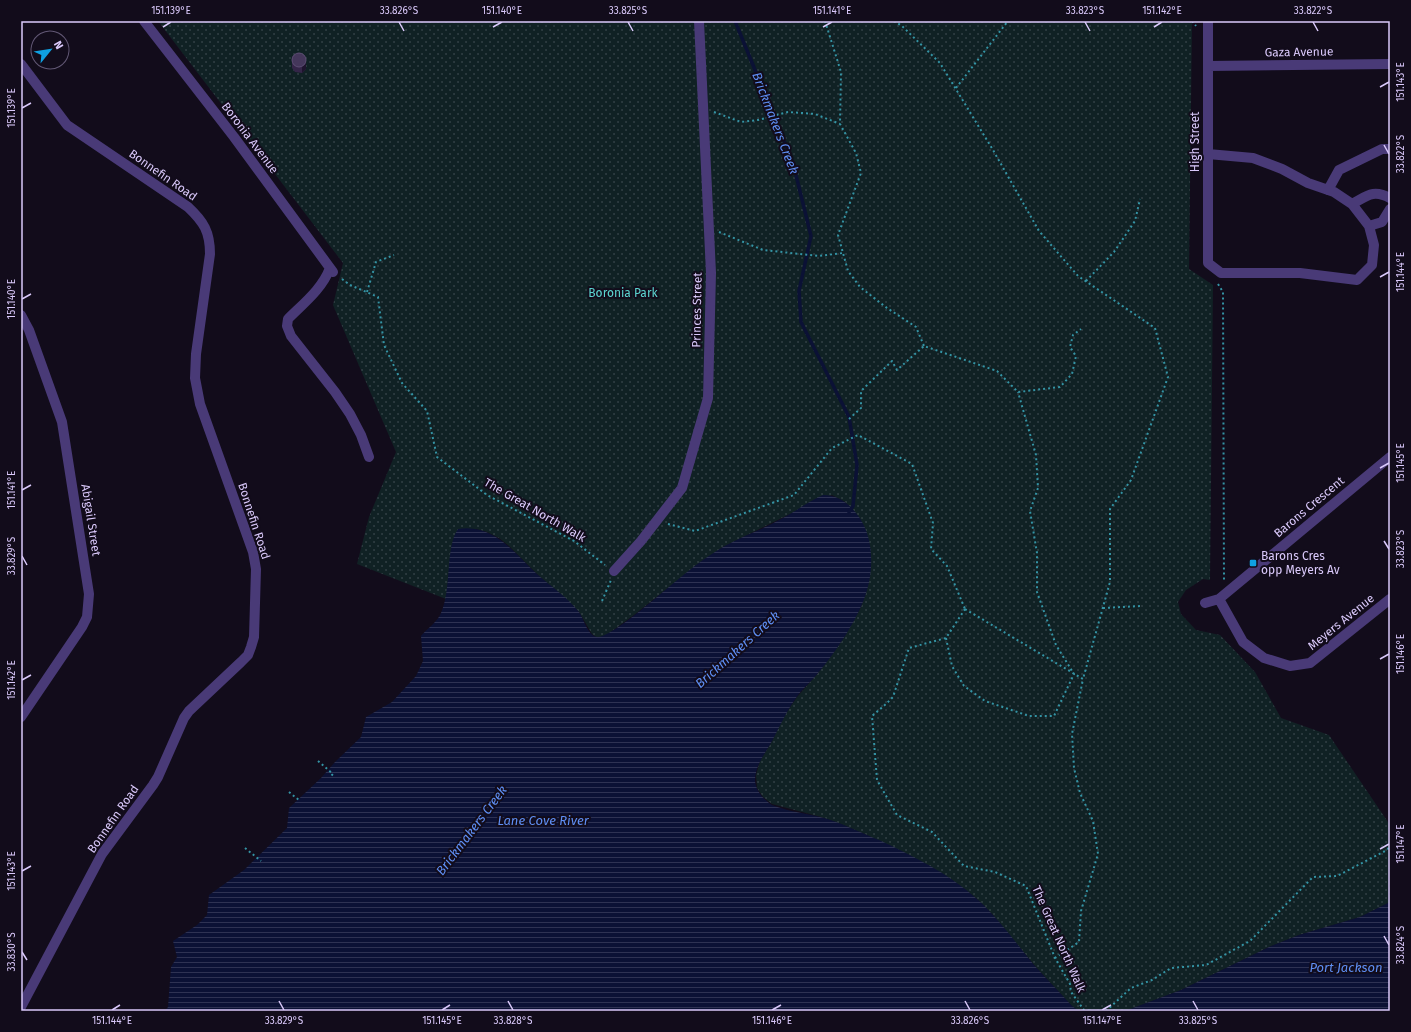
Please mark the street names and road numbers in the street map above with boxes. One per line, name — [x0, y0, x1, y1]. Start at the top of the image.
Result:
street label: Gaza Avenue — [1265, 44, 1333, 60]
street label: Boronia Avenue — [219, 100, 281, 176]
street label: High Street — [1188, 111, 1202, 172]
street label: Bonnefin Road — [126, 146, 200, 204]
street label: Princes Street — [689, 272, 705, 348]
street label: Barons Crescent — [1271, 473, 1347, 540]
street label: The Great North Walk — [482, 475, 589, 545]
street label: Bonnefin Road — [235, 481, 273, 561]
street label: Abigail Street — [78, 483, 104, 558]
street label: Meyers Avenue — [1305, 591, 1377, 653]
street label: Bonnefin Road — [84, 782, 142, 856]
street label: The Great North Walk — [1029, 884, 1089, 995]

